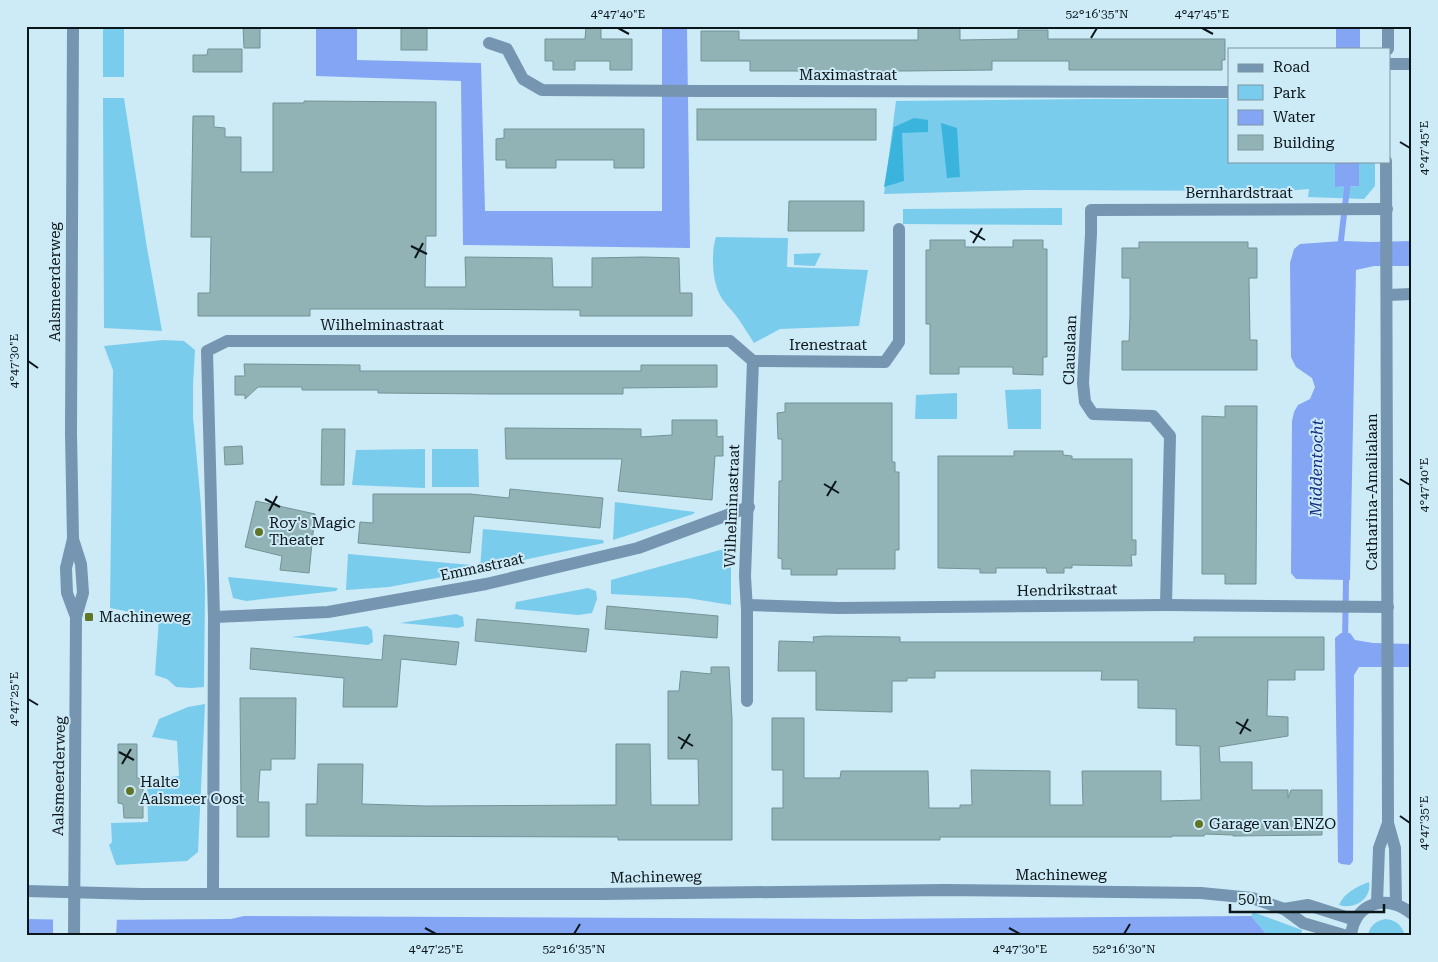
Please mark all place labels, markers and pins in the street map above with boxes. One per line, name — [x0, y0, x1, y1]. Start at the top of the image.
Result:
place label: Roy's Magic Theater — [269, 514, 355, 549]
marker: Roy's Magic Theater — [253, 526, 265, 538]
place label: Machineweg — [99, 608, 191, 626]
marker: Machineweg — [83, 611, 95, 623]
place label: Halte Aalsmeer Oost — [140, 773, 245, 808]
marker: Halte Aalsmeer Oost — [124, 785, 136, 797]
place label: Garage van ENZO — [1209, 815, 1336, 833]
marker: Garage van ENZO — [1193, 818, 1205, 830]

